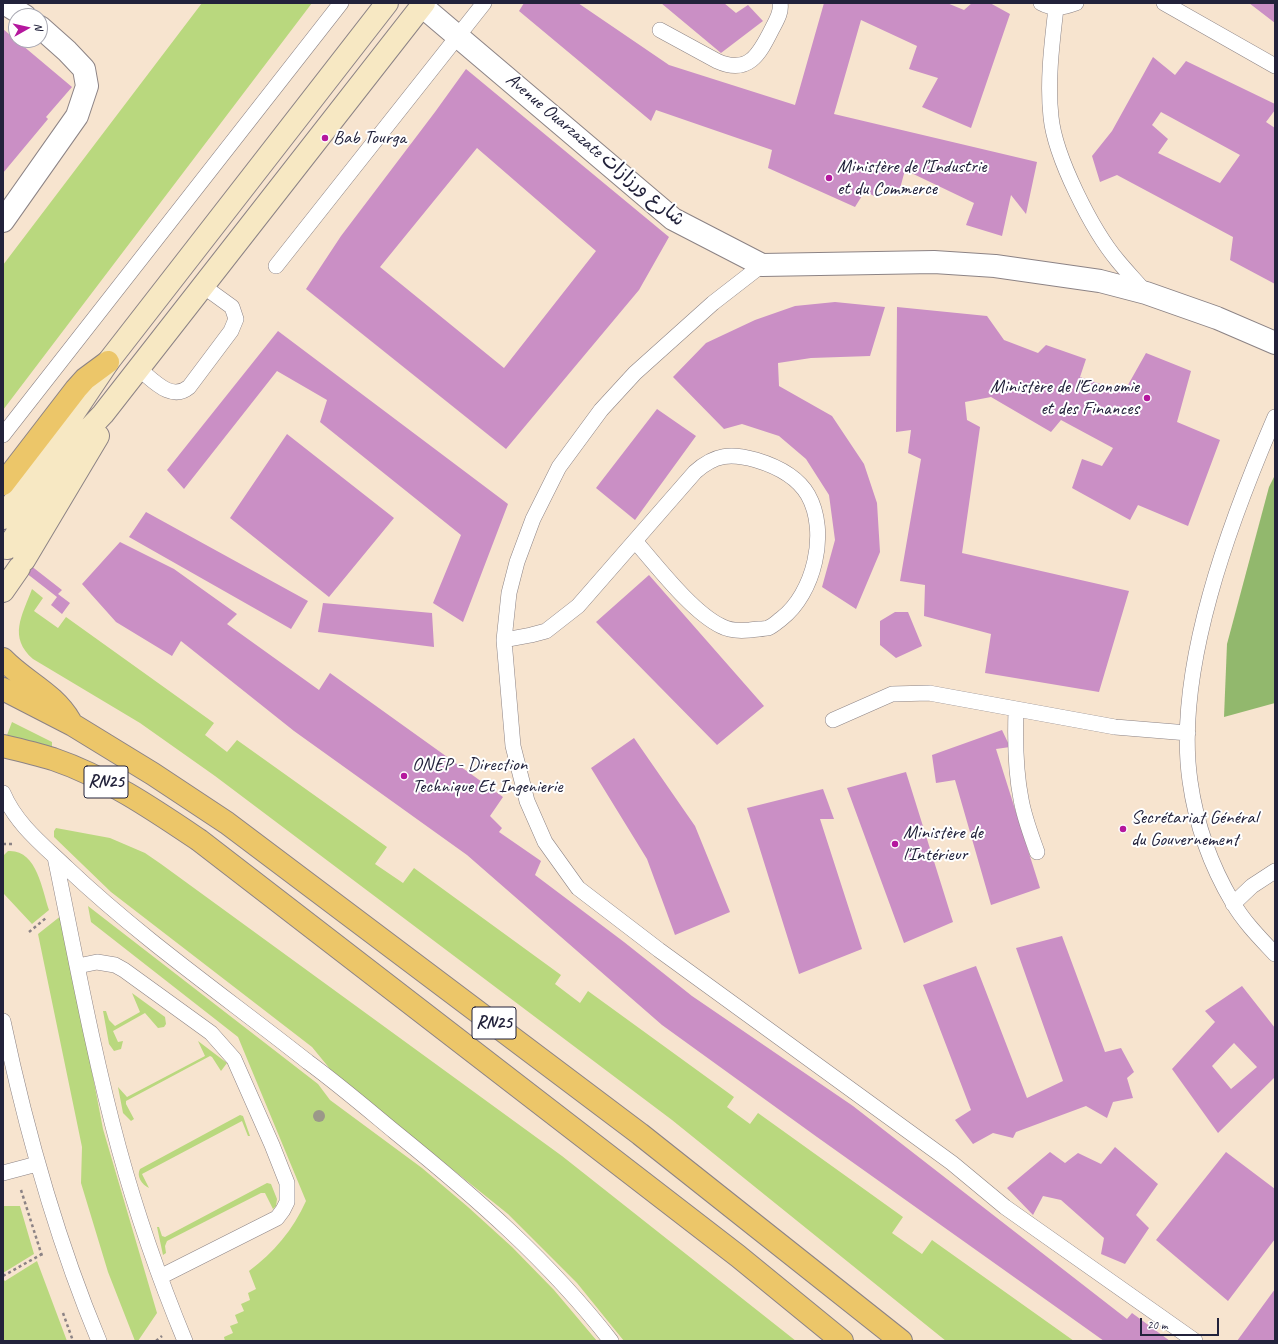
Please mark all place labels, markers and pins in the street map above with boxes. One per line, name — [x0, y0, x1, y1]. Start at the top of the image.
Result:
place label: Bab Tourga — [333, 127, 406, 149]
marker: Bab Tourga — [320, 133, 330, 143]
place label: Ministère de l’Industrie et du Commerce — [837, 156, 987, 200]
marker: Ministère de l’Industrie et du Commerce — [824, 173, 834, 183]
place label: Ministère de l'Economie et des Finances — [990, 376, 1139, 420]
marker: Ministère de l'Economie et des Finances — [1142, 393, 1152, 403]
place label: ONEP - Direction Technique Et Ingenierie — [412, 754, 562, 798]
marker: ONEP - Direction Technique Et Ingenierie — [399, 771, 409, 781]
place label: Secrétariat Général du Gouvernement — [1131, 807, 1258, 851]
place label: Ministère de l'Intérieur — [903, 822, 983, 866]
marker: Secrétariat Général du Gouvernement — [1118, 824, 1128, 834]
marker: Ministère de l'Intérieur — [890, 839, 900, 849]

